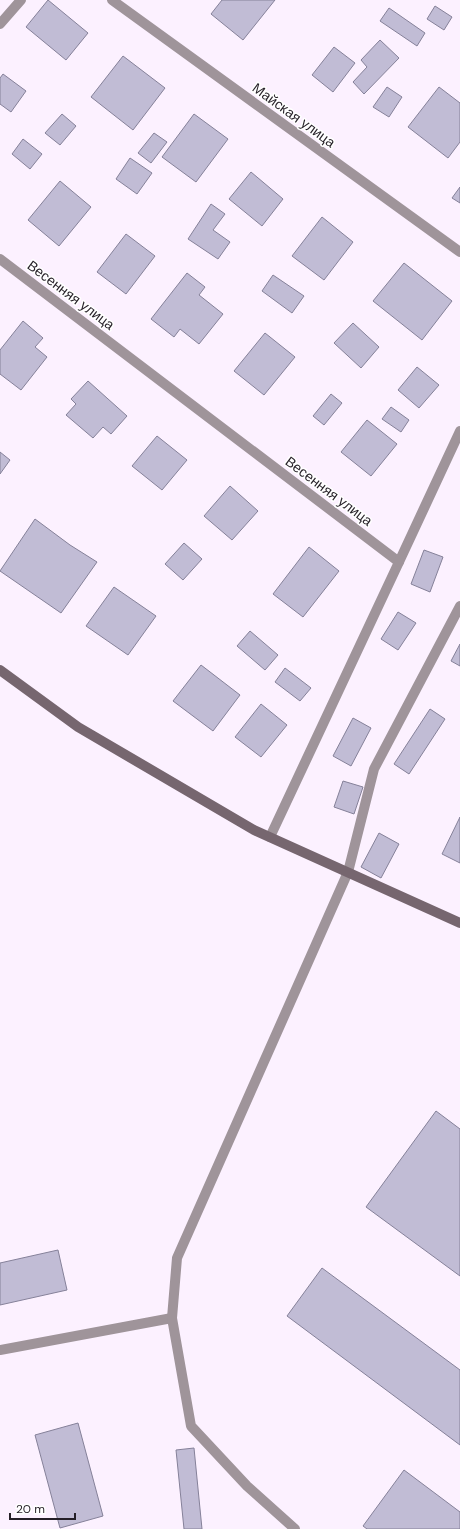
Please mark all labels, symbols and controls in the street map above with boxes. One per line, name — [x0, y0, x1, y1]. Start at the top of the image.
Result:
street label: Майская улица — [249, 79, 339, 151]
street label: Весенняя улица — [24, 256, 118, 334]
street label: Весенняя улица — [282, 452, 376, 530]
scale bar — [10, 1495, 75, 1521]
text: 20 m — [16, 1501, 45, 1517]

